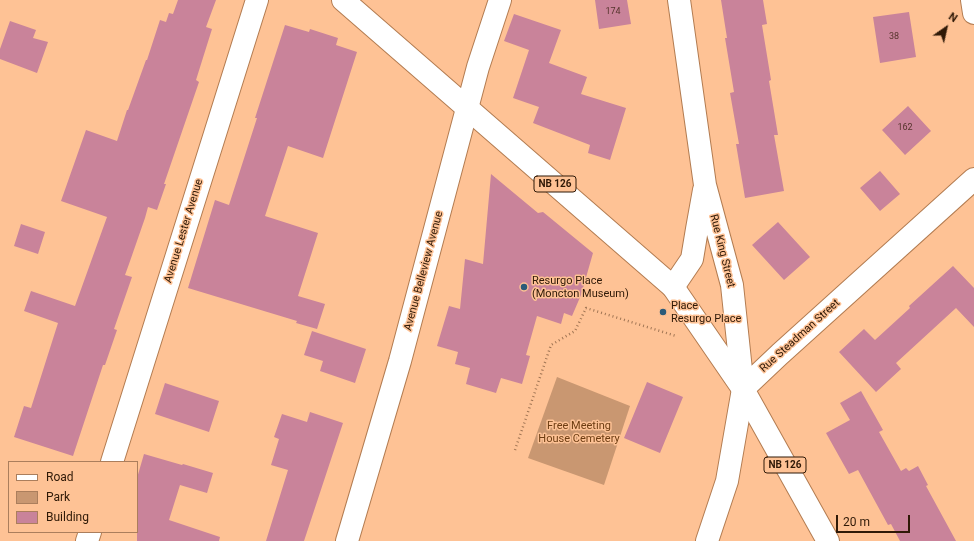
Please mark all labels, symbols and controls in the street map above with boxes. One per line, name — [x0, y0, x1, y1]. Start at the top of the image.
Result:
house number: 174 — [605, 7, 621, 17]
north arrow — [926, 8, 966, 48]
text: N — [946, 10, 960, 25]
house number: 38 — [889, 32, 899, 42]
house number: 162 — [897, 123, 913, 133]
road number: NB 126 — [534, 176, 576, 192]
street label: Avenue Lester Avenue — [162, 177, 206, 285]
street label: Avenue Belleview Avenue — [402, 210, 446, 332]
street label: Rue King Street — [707, 213, 737, 289]
place label: Resurgo Place (Moncton Museum) — [532, 274, 629, 300]
marker: Resurgo Place (Moncton Museum) — [519, 282, 529, 292]
street label: Rue Steadman Street — [757, 297, 843, 375]
place label: Place Resurgo Place — [671, 299, 741, 325]
marker: Place Resurgo Place — [658, 307, 668, 317]
park label: Free Meeting House Cemetery — [538, 419, 620, 445]
road number: NB 126 — [764, 457, 806, 473]
legend — [8, 461, 138, 533]
text: Road — [46, 470, 74, 484]
text: Park — [46, 490, 70, 504]
scale bar — [838, 507, 912, 533]
text: Building — [46, 510, 89, 524]
text: 20 m — [843, 515, 870, 529]

